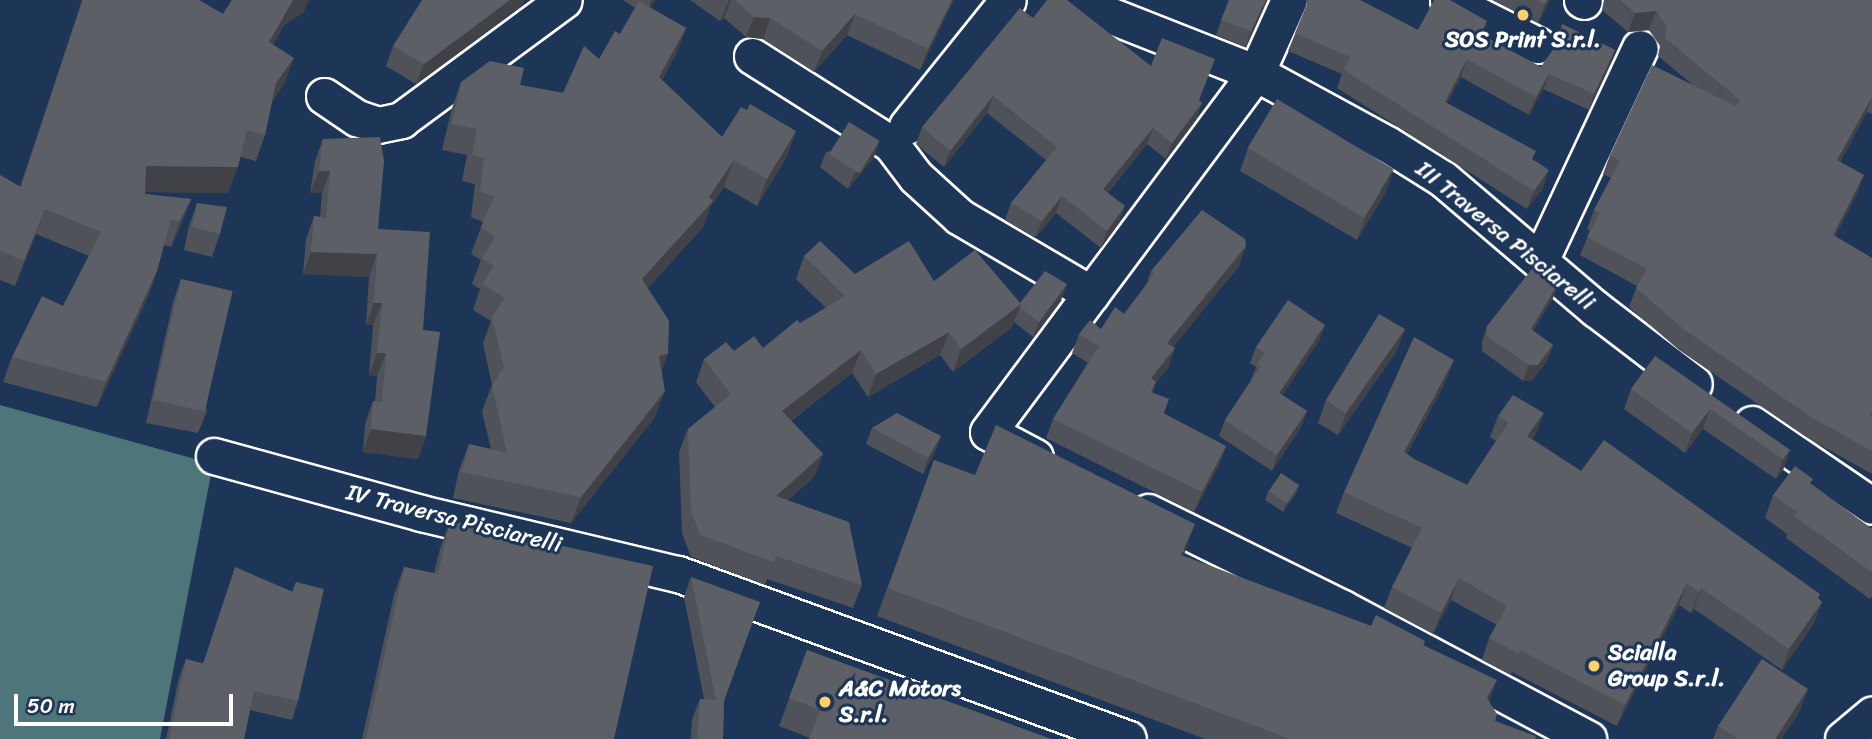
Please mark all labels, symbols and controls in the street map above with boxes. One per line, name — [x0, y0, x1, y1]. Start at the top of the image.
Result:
marker: SOS Print S.r.l. — [1515, 7, 1531, 23]
place label: SOS Print S.r.l. — [1445, 26, 1601, 54]
street label: III Traversa Pisciarelli — [1410, 155, 1600, 317]
street label: IV Traversa Pisciarelli — [343, 479, 565, 559]
place label: Scialla Group S.r.l. — [1608, 639, 1723, 693]
marker: Scialla Group S.r.l. — [1586, 658, 1602, 674]
place label: A&C Motors S.r.l. — [839, 675, 960, 729]
scale bar — [18, 680, 236, 724]
text: 50 m — [27, 687, 75, 725]
marker: A&C Motors S.r.l. — [817, 694, 833, 710]

